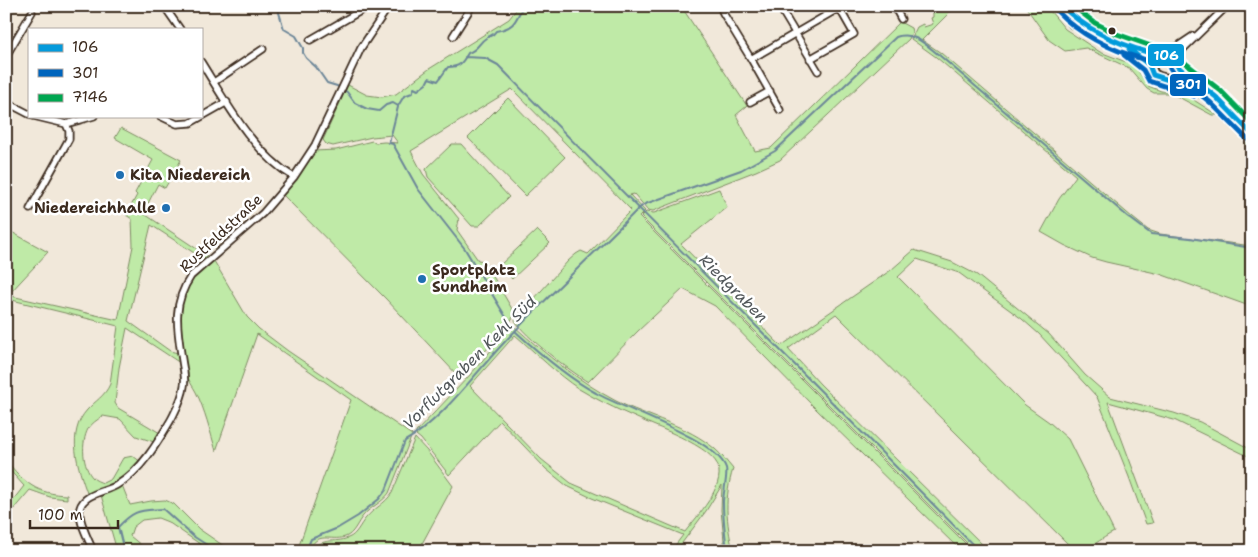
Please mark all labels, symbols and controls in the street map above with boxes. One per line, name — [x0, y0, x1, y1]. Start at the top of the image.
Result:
unlabelled marker — [1107, 26, 1117, 36]
legend — [28, 28, 202, 118]
text: 106 — [72, 37, 99, 57]
line badge: 106 — [1147, 43, 1185, 67]
text: 106 — [1153, 46, 1179, 64]
text: 301 — [72, 63, 99, 83]
line badge: 301 — [1169, 73, 1207, 97]
text: 301 — [1175, 75, 1201, 93]
text: 7146 — [72, 87, 108, 107]
place label: Kita Niedereich — [130, 165, 250, 185]
marker: Kita Niedereich — [114, 169, 126, 181]
street label: Rustfeldstraße — [175, 189, 267, 277]
place label: Niedereichhalle — [34, 198, 156, 218]
marker: Niedereichhalle — [160, 202, 172, 214]
water label: Riedgraben — [695, 249, 773, 327]
place label: Sportplatz Sundheim — [432, 260, 516, 297]
marker: Sportplatz Sundheim — [416, 273, 428, 285]
water label: Vorflutgraben Kehl Süd — [398, 290, 541, 434]
scale bar — [30, 497, 118, 529]
text: 100 m — [38, 505, 83, 525]

